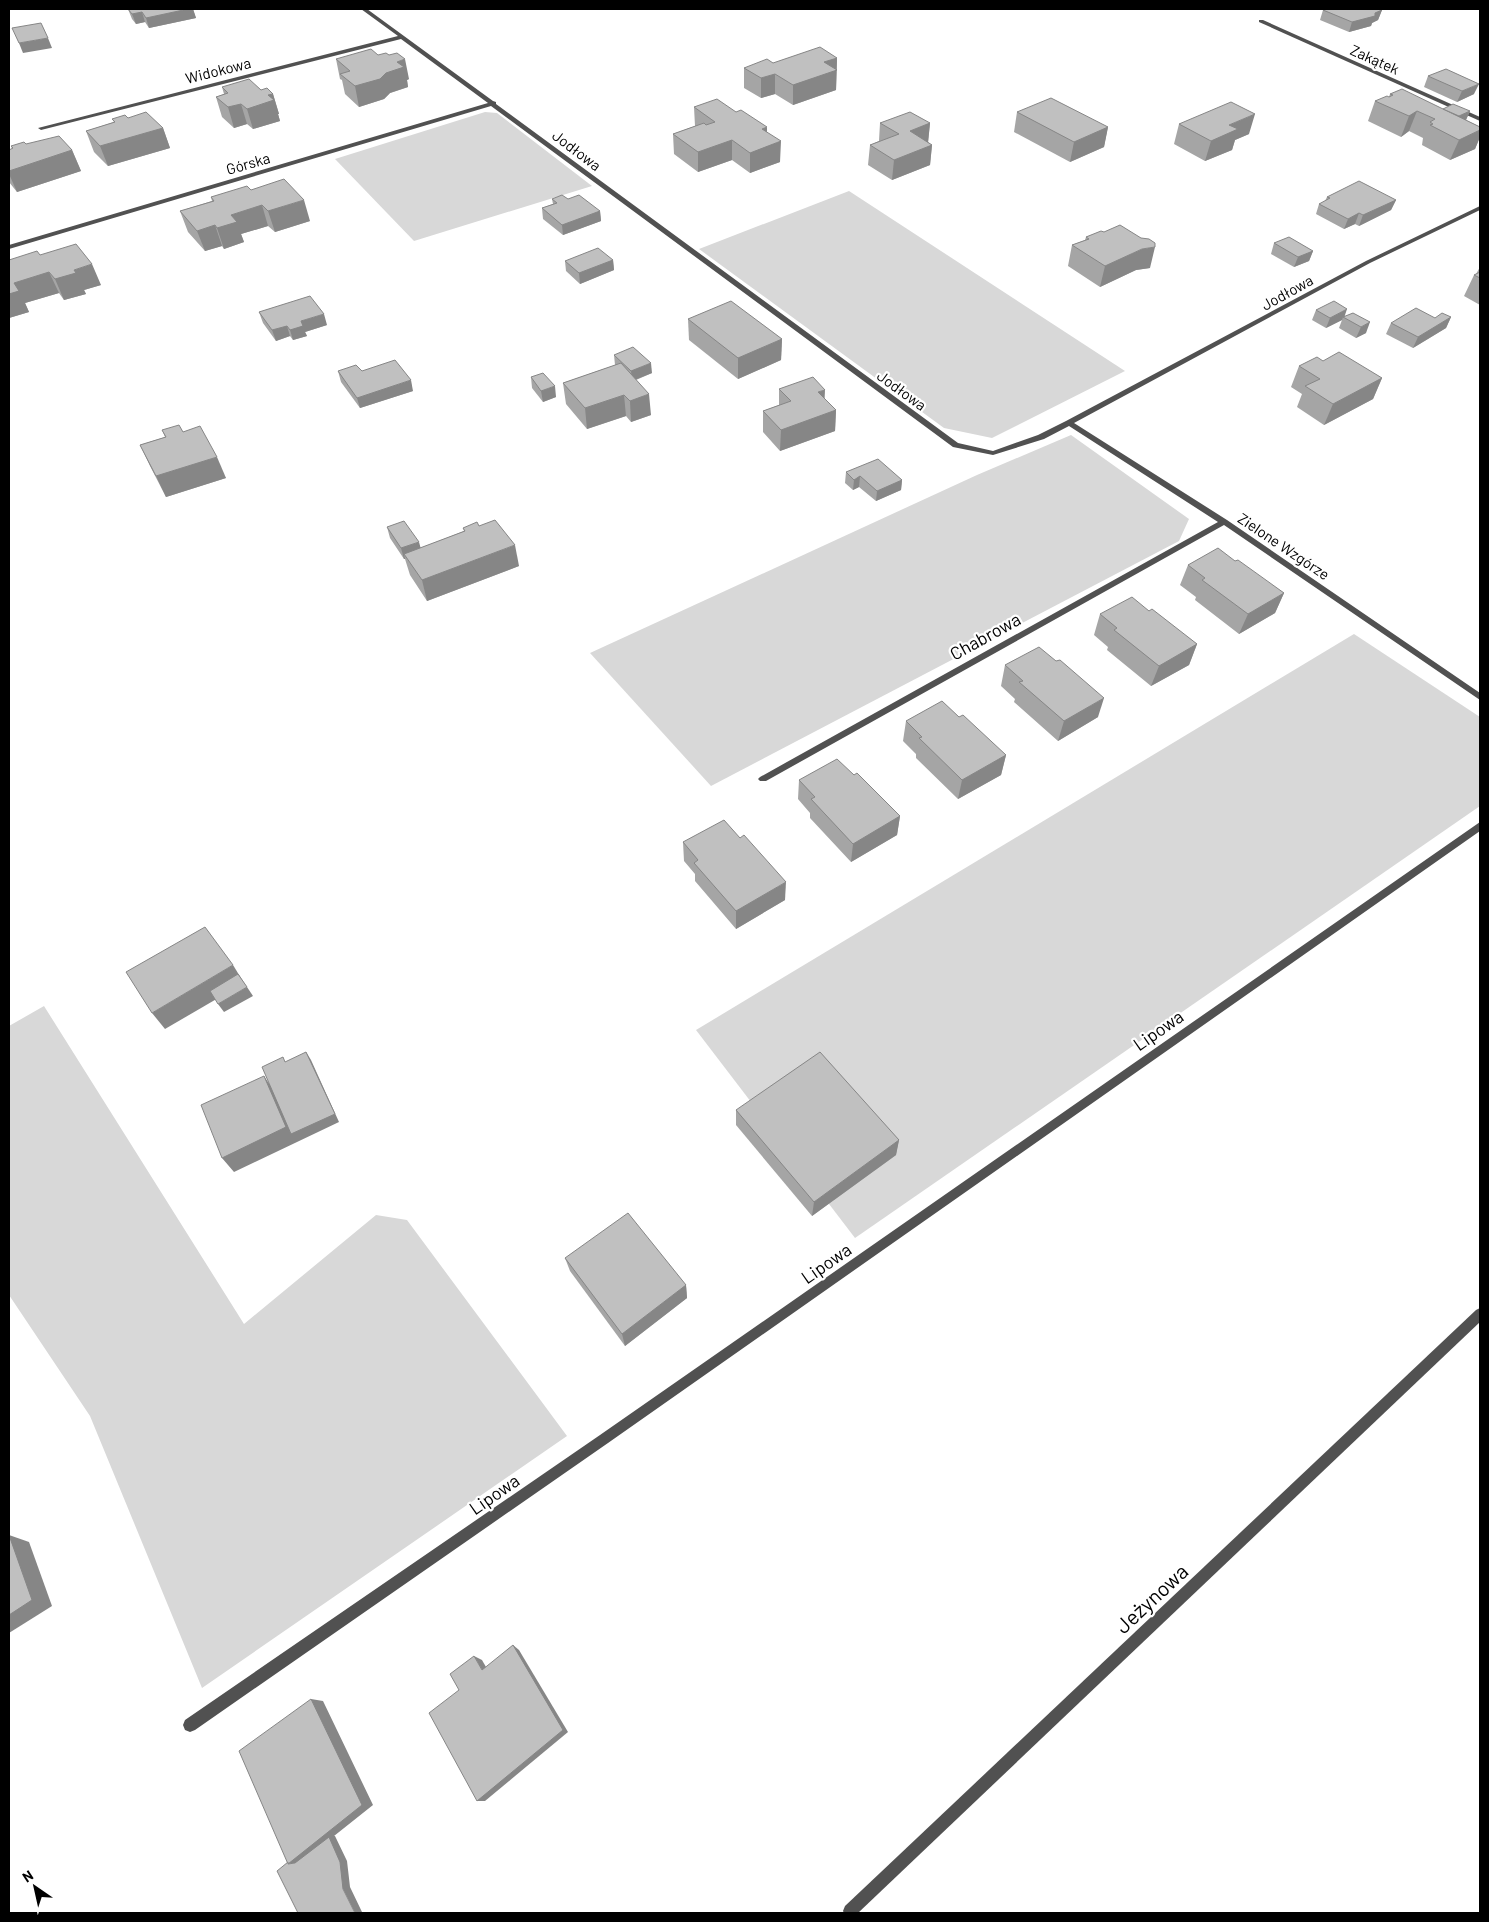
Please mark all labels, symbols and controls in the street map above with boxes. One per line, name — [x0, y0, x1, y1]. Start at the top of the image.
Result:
street label: Zakątek — [1348, 40, 1403, 78]
street label: Widokowa — [183, 53, 253, 87]
street label: Jodłowa — [549, 126, 605, 174]
street label: Górska — [224, 148, 272, 178]
street label: Jodłowa — [1258, 270, 1316, 314]
street label: Jodłowa — [874, 366, 930, 414]
street label: Zielone Wzgórze — [1235, 509, 1333, 583]
street label: Chabrowa — [946, 608, 1024, 664]
street label: Lipowa — [1129, 1005, 1187, 1055]
street label: Lipowa — [797, 1238, 855, 1288]
street label: Lipowa — [465, 1469, 523, 1519]
street label: Jeżynowa — [1109, 1558, 1193, 1638]
north arrow — [10, 1862, 60, 1912]
text: N — [19, 1866, 36, 1885]

